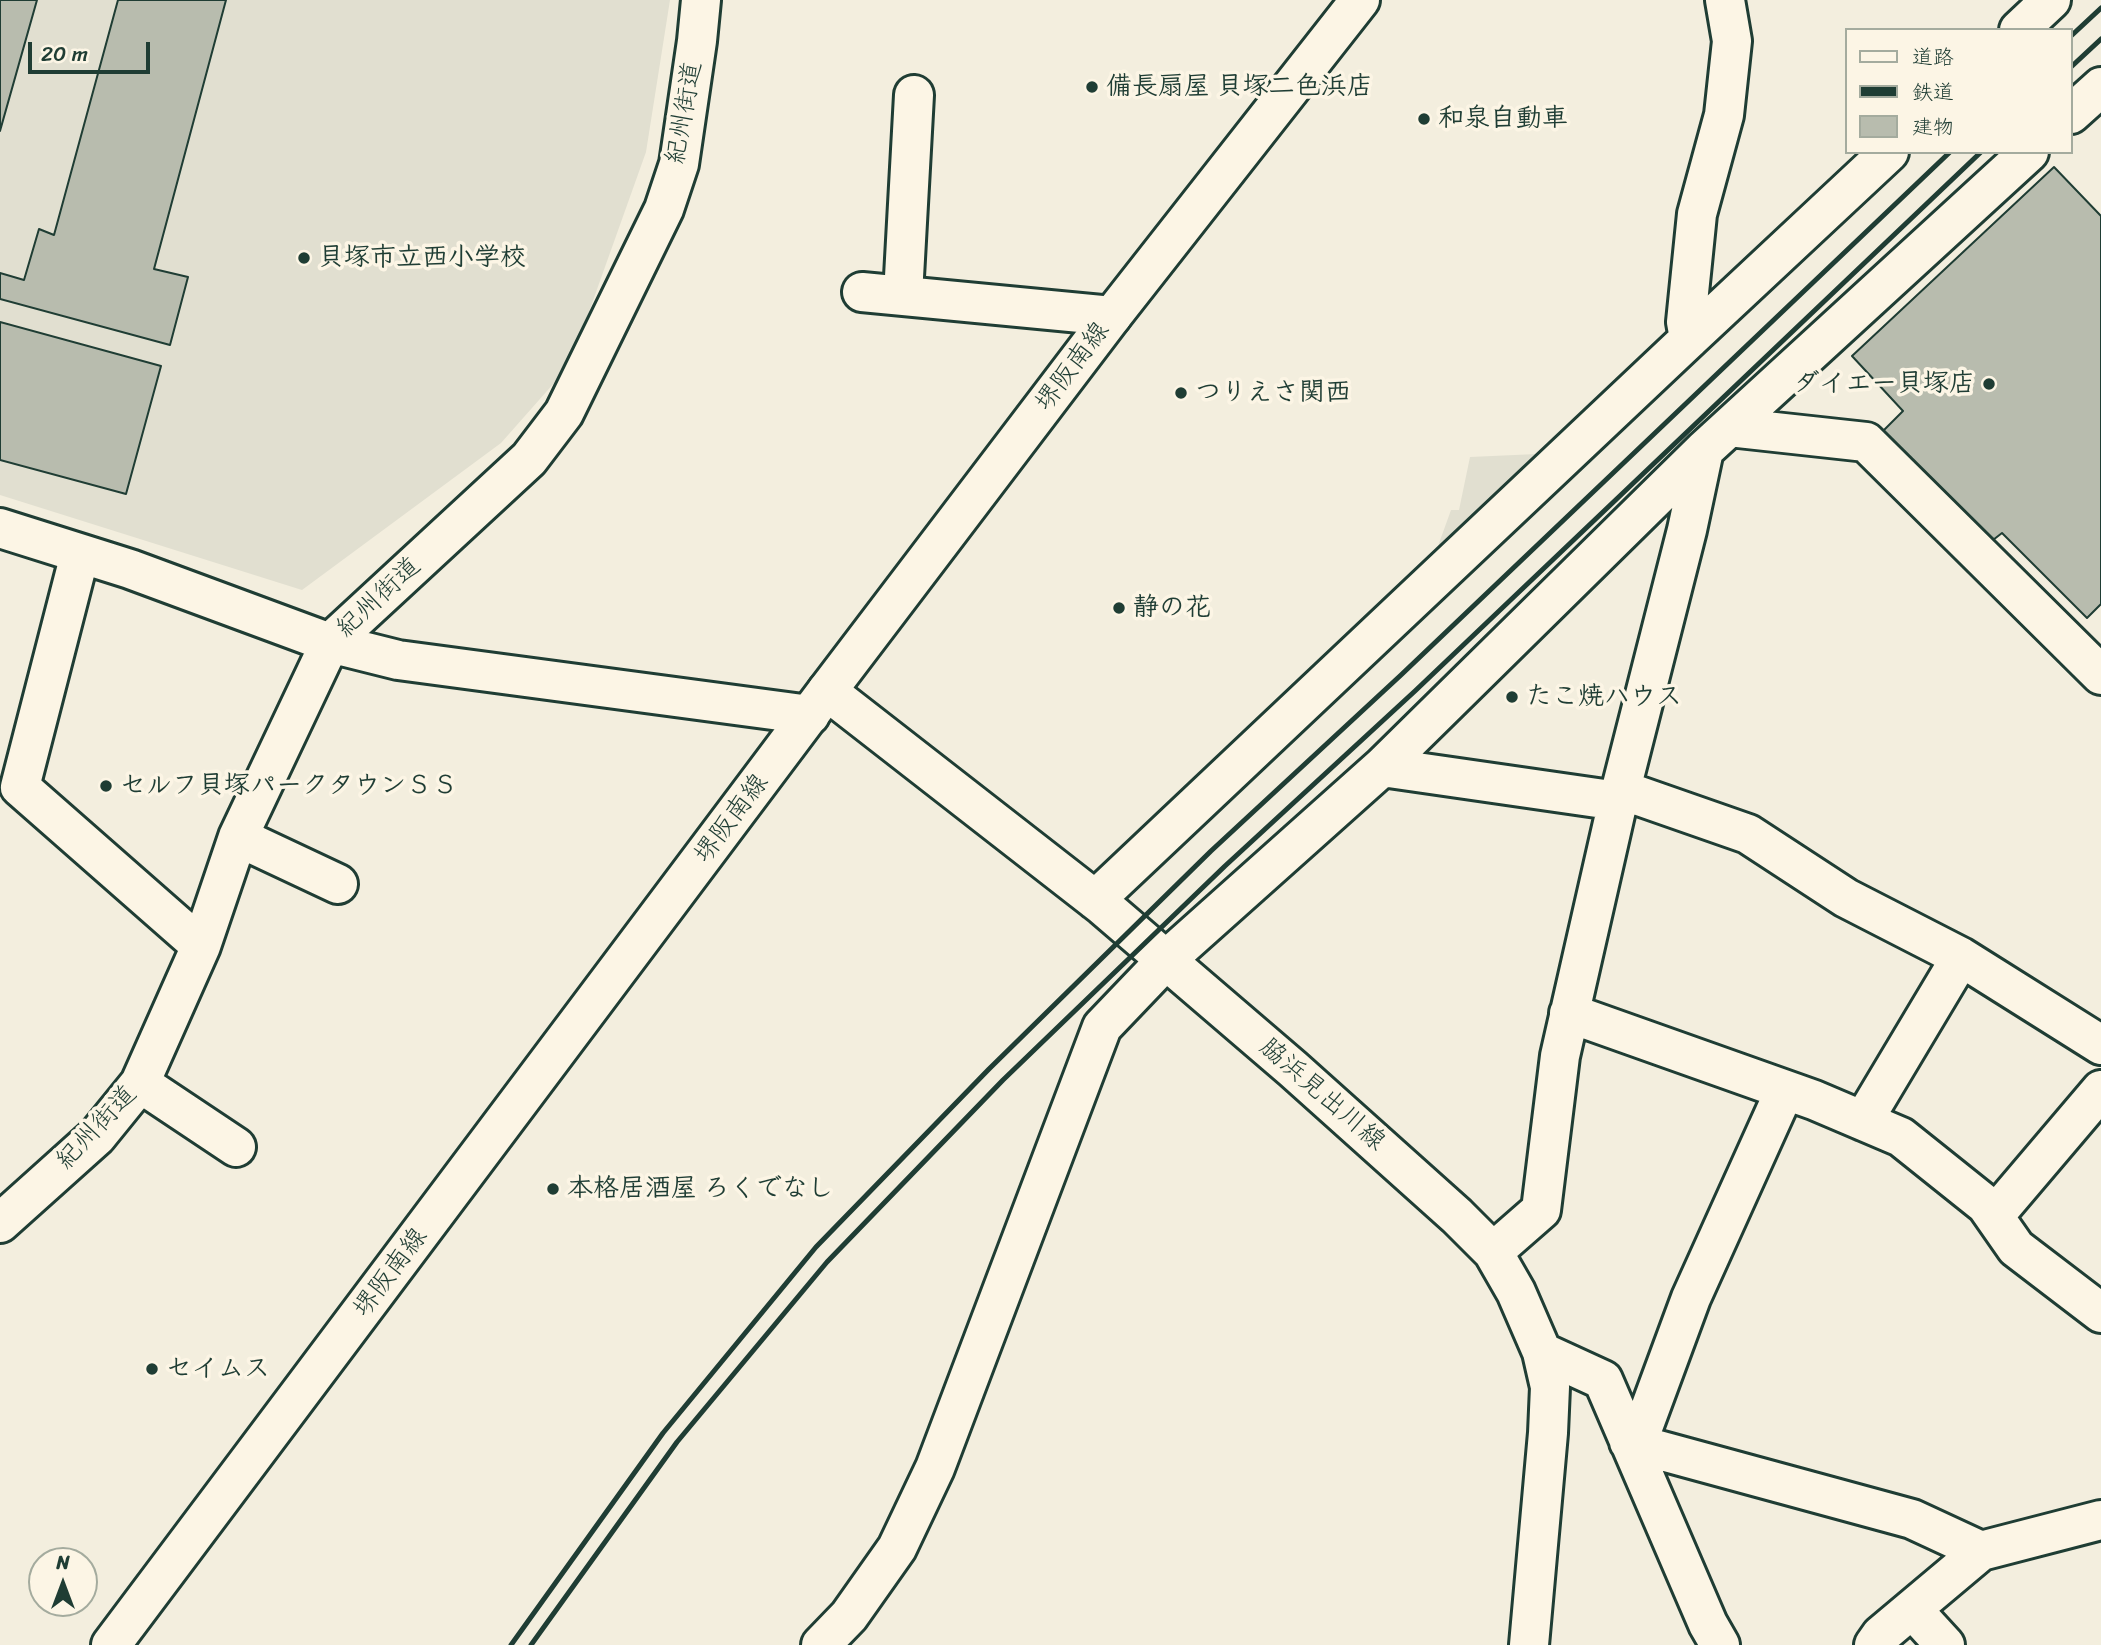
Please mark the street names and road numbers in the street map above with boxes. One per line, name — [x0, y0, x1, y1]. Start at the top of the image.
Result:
street label: 紀州街道 — [661, 59, 709, 167]
street label: 堺阪南線 — [1029, 316, 1117, 418]
street label: 紀州街道 — [330, 551, 428, 645]
street label: 堺阪南線 — [688, 768, 776, 870]
street label: 脇浜見出川線 — [1253, 1032, 1391, 1158]
street label: 紀州街道 — [50, 1079, 144, 1177]
street label: 堺阪南線 — [347, 1222, 435, 1324]

